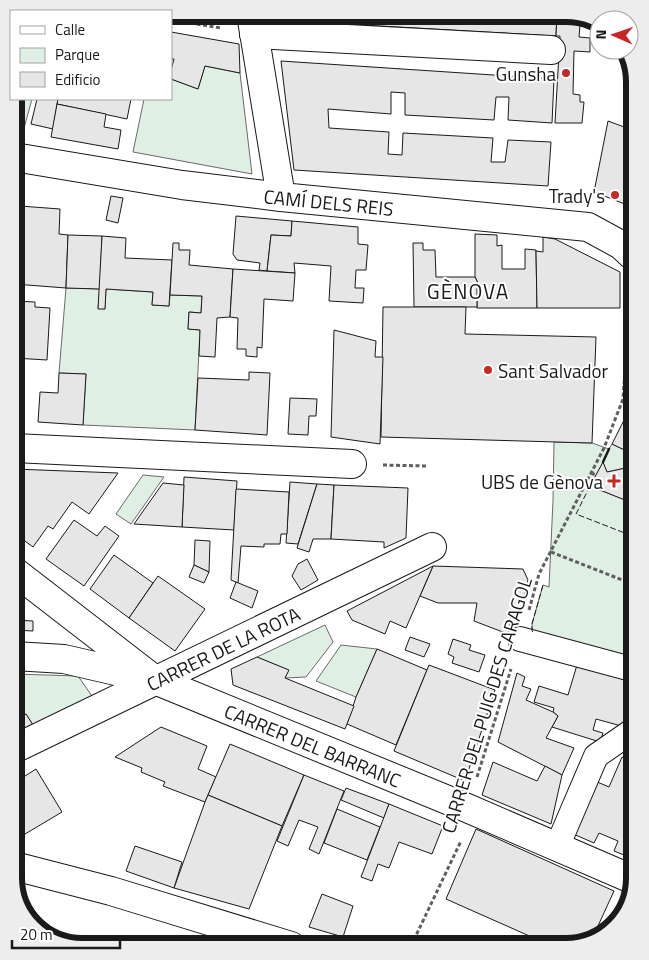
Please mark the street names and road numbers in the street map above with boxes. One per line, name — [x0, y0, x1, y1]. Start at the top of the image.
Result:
street label: CAMÍ DELS REIS — [262, 181, 395, 222]
street label: CARRER DEL PUIG DES CARAGOL — [433, 573, 539, 837]
street label: CARRER DE LA ROTA — [141, 599, 305, 698]
street label: CARRER DEL BARRANC — [220, 696, 406, 794]

